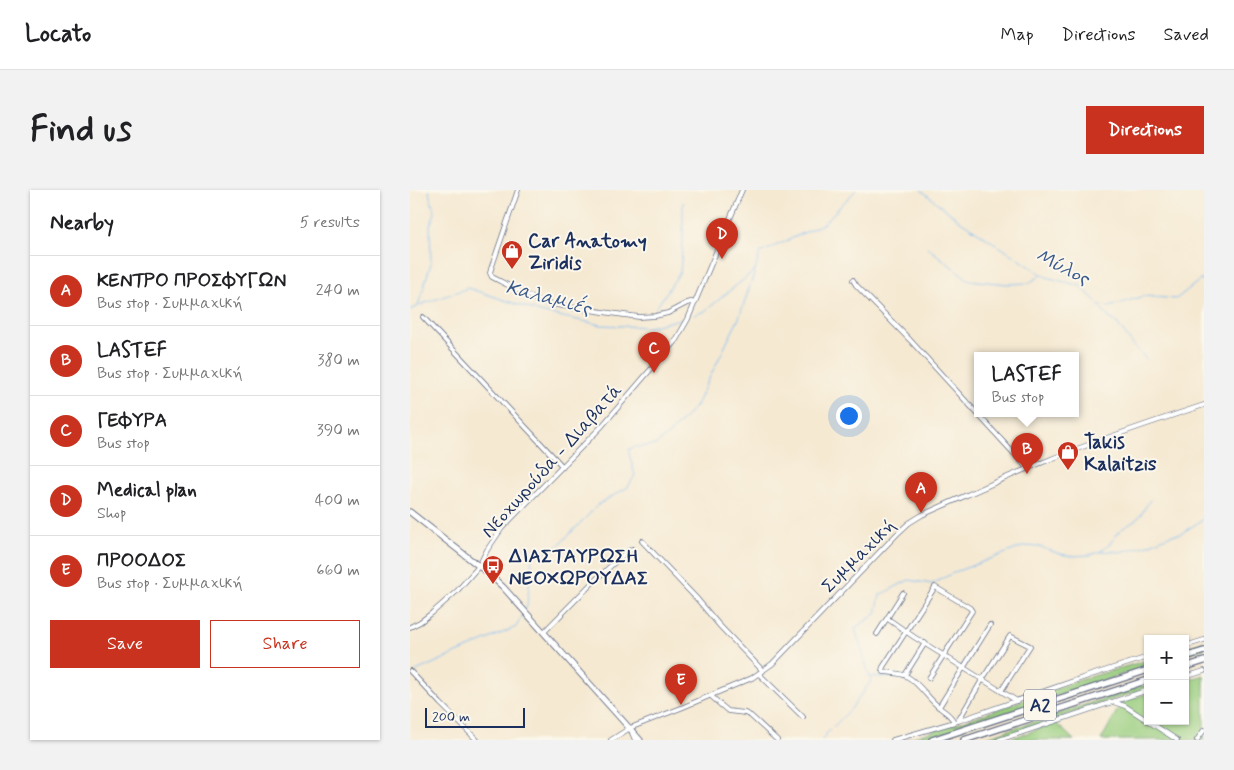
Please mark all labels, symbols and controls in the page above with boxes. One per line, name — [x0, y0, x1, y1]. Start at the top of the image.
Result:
text: Locato — [25, 19, 91, 50]
text: Map — [1001, 23, 1034, 47]
text: Directions — [1062, 23, 1136, 47]
text: Saved — [1164, 23, 1209, 47]
button: Directions — [1086, 106, 1204, 154]
text: Find us — [30, 107, 132, 153]
text: Nearby — [50, 209, 114, 237]
text: 5 results — [300, 212, 360, 233]
pin: D — [706, 218, 738, 259]
place label: Car Anatomy Ziridis — [528, 229, 647, 276]
shop icon: Car Anatomy Ziridis — [500, 239, 524, 270]
water label: Μύλος — [1031, 242, 1095, 293]
text: ΚΕΝΤΡΟ ΠΡΟΣΦΥΓΩΝ — [97, 268, 286, 293]
water label: Καλαμιές — [503, 274, 595, 323]
text: A — [61, 280, 71, 301]
text: 240 m — [316, 280, 360, 301]
text: Bus stop · Συμμαχική — [97, 293, 243, 314]
pin: C — [638, 332, 670, 373]
text: LASTEF — [97, 338, 167, 363]
text: B — [61, 350, 71, 371]
text: 380 m — [317, 350, 360, 371]
popup — [974, 352, 1079, 417]
text: LASTEF — [992, 362, 1061, 387]
text: Bus stop · Συμμαχική — [97, 363, 243, 384]
street label: Νεοχωρούδα - Διαβατά — [476, 379, 628, 543]
text: Bus stop — [992, 387, 1044, 408]
your location — [836, 403, 862, 429]
text: ΓΕΦΥΡΑ — [97, 408, 167, 433]
text: C — [60, 420, 72, 441]
text: 390 m — [317, 420, 360, 441]
place label: Takis Kalaitzis — [1084, 430, 1157, 477]
text: Bus stop — [97, 433, 150, 454]
pin: B — [1011, 433, 1043, 474]
shop icon: Takis Kalaitzis — [1056, 440, 1080, 471]
pin: A — [905, 472, 937, 513]
text: Medical plan — [97, 478, 197, 503]
text: D — [60, 490, 72, 511]
text: 400 m — [315, 490, 360, 511]
text: Shop — [97, 503, 126, 524]
street label: Συμμαχική — [816, 513, 902, 599]
place label: ΔΙΑΣΤΑΥΡΩΣΗ ΝΕΟΧΩΡΟΥΔΑΣ — [508, 544, 648, 591]
text: ΠΡΟΟΔΟΣ — [97, 548, 186, 573]
bus stop icon: ΔΙΑΣΤΑΥΡΩΣΗ ΝΕΟΧΩΡΟΥΔΑΣ — [481, 554, 505, 585]
text: E — [61, 560, 71, 581]
text: 660 m — [316, 560, 360, 581]
text: Bus stop · Συμμαχική — [97, 573, 243, 594]
button: Save — [50, 620, 200, 668]
button: Share — [210, 620, 360, 668]
map controls — [1144, 635, 1189, 725]
button: + — [1144, 635, 1189, 680]
pin: E — [665, 664, 697, 705]
button: − — [1144, 680, 1189, 725]
road number: Α2 — [1024, 690, 1056, 720]
scale bar — [425, 705, 525, 728]
text: 200 m — [432, 708, 470, 726]

